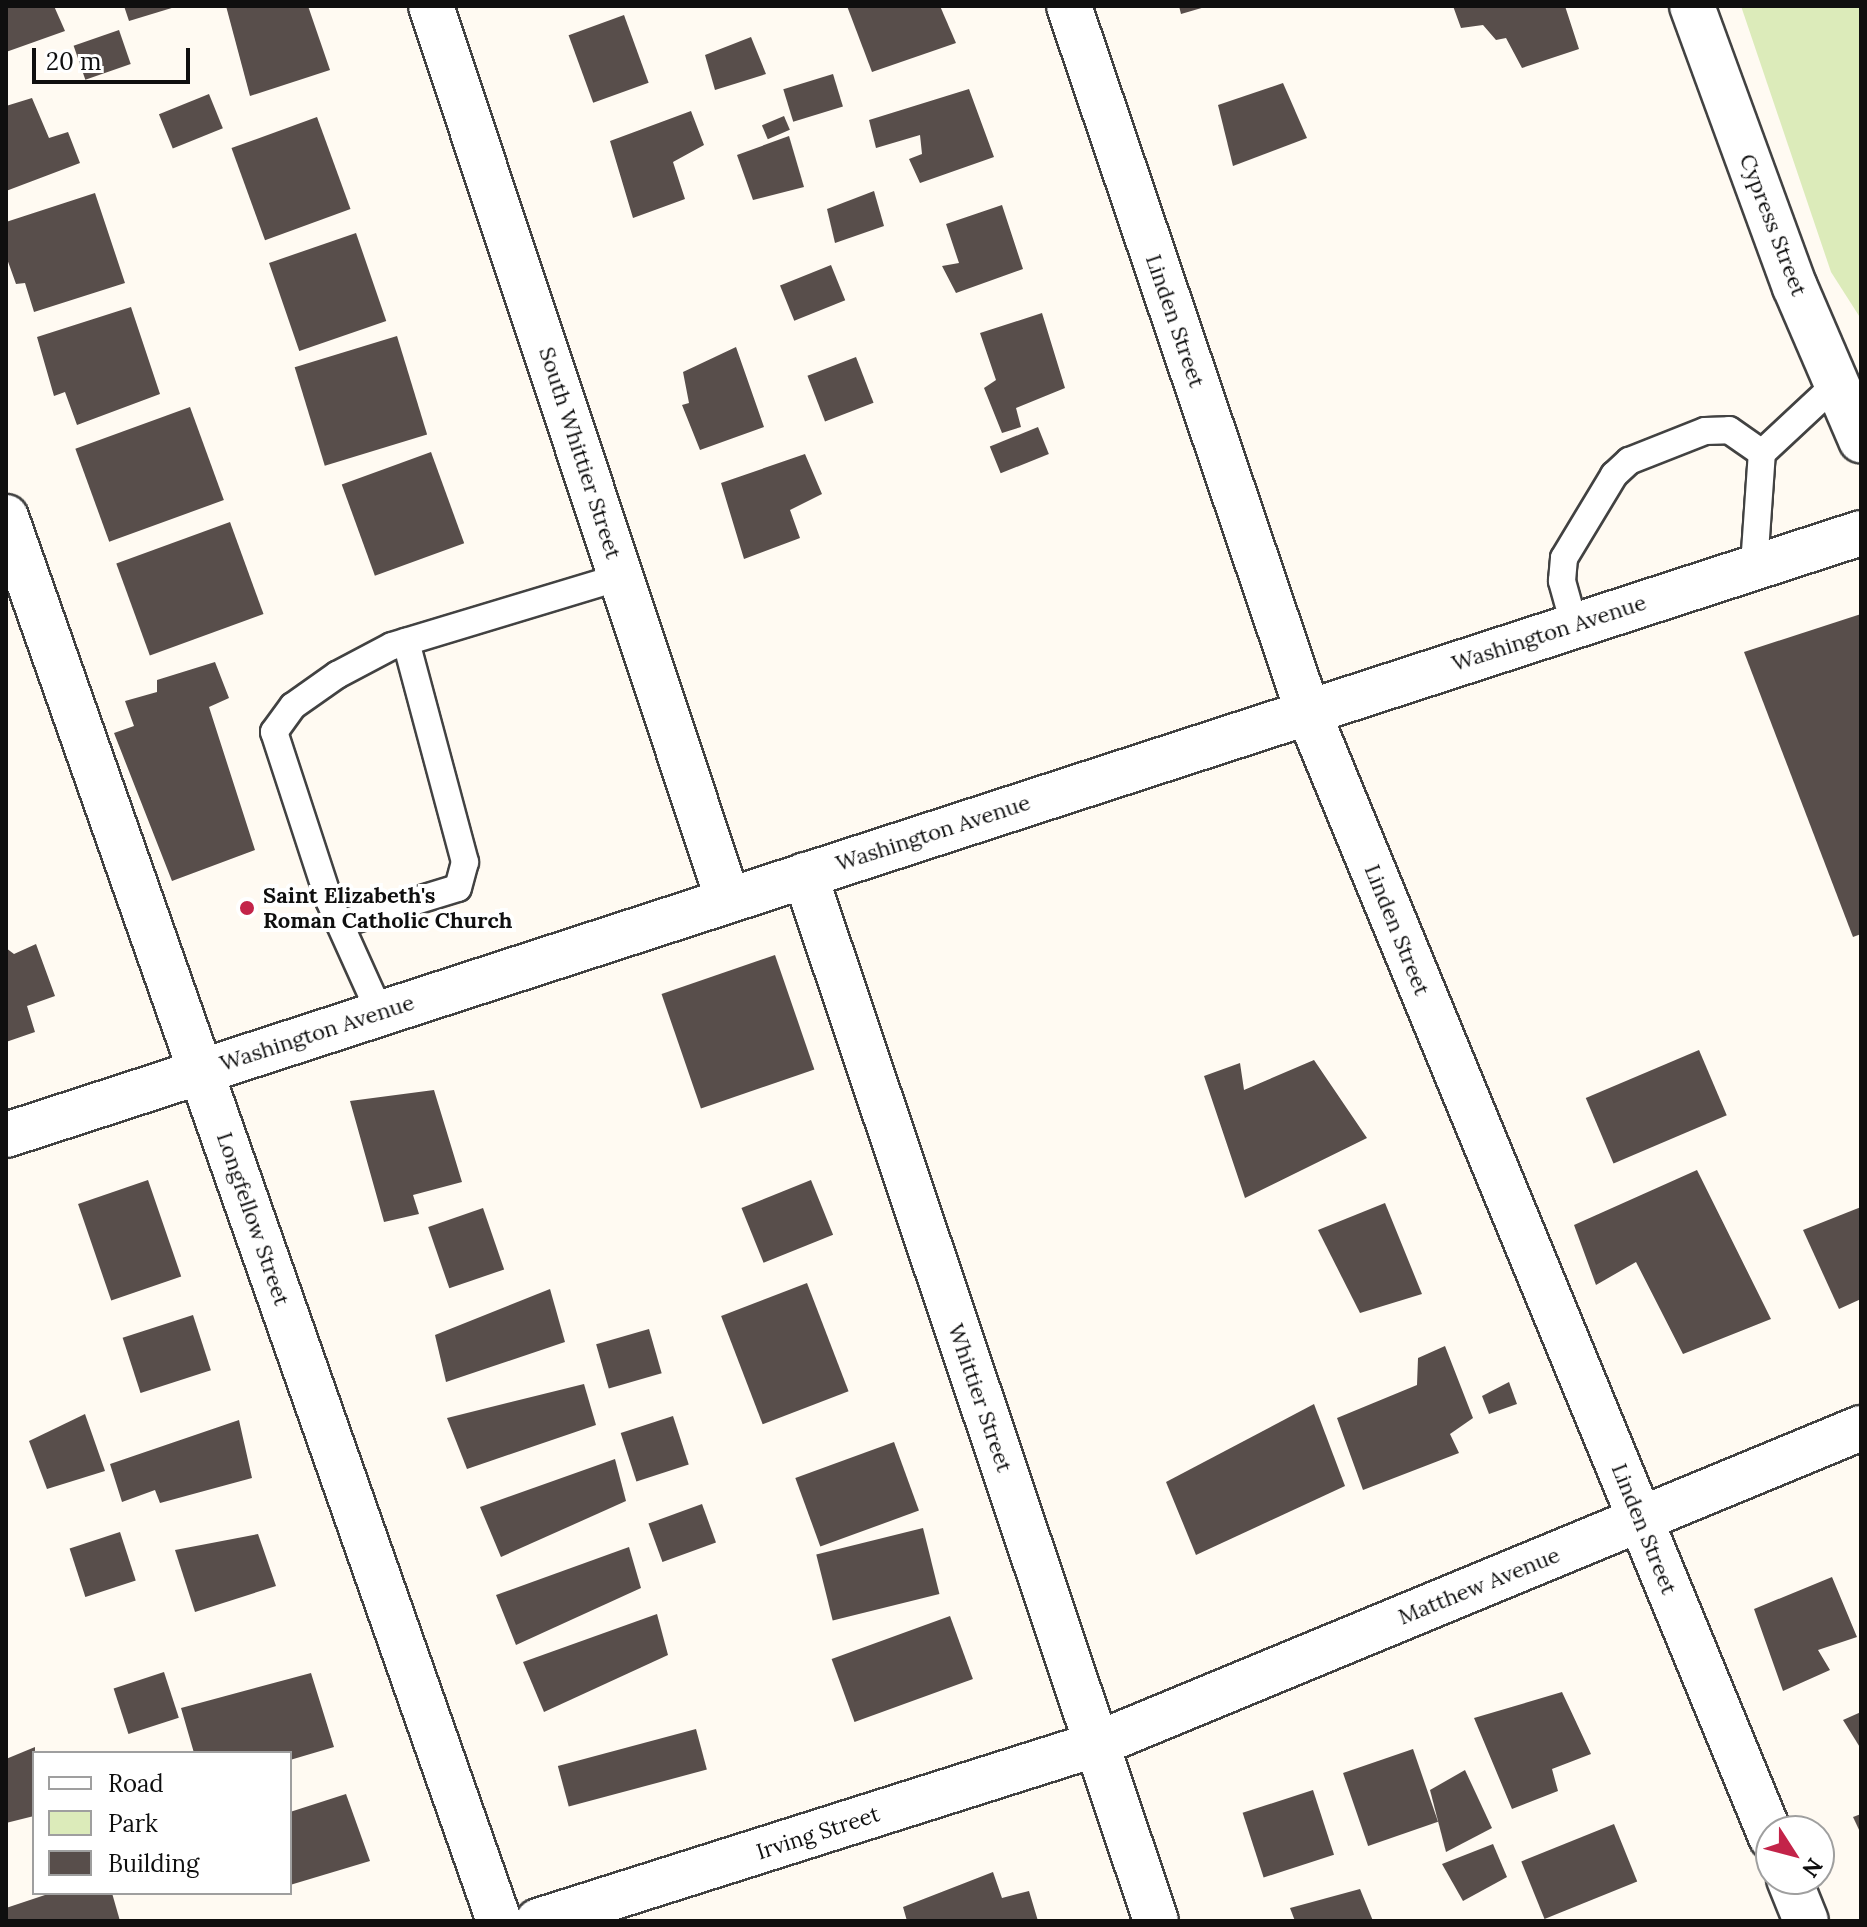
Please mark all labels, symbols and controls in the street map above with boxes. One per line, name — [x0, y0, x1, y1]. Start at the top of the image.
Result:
scale bar — [36, 32, 194, 82]
text: 20 m — [46, 46, 102, 77]
street label: Cypress Street — [1734, 150, 1812, 300]
street label: Linden Street — [1140, 251, 1210, 391]
street label: South Whittier Street — [533, 344, 627, 562]
street label: Washington Avenue — [1449, 589, 1649, 677]
street label: Washington Avenue — [833, 789, 1033, 877]
street label: Linden Street — [1359, 861, 1435, 999]
place label: Saint Elizabeth's Roman Catholic Church — [263, 882, 512, 934]
marker: Saint Elizabeth's Roman Catholic Church — [238, 899, 256, 917]
street label: Washington Avenue — [217, 989, 417, 1077]
street label: Longfellow Street — [211, 1129, 295, 1309]
street label: Whittier Street — [942, 1320, 1018, 1476]
street label: Linden Street — [1606, 1460, 1682, 1598]
street label: Matthew Avenue — [1394, 1542, 1564, 1630]
legend — [32, 1751, 292, 1895]
text: Road — [108, 1768, 164, 1799]
street label: Irving Street — [753, 1801, 883, 1865]
text: Park — [108, 1808, 158, 1839]
north arrow — [1755, 1815, 1835, 1895]
text: Building — [108, 1848, 199, 1879]
text: N — [1796, 1853, 1829, 1883]

